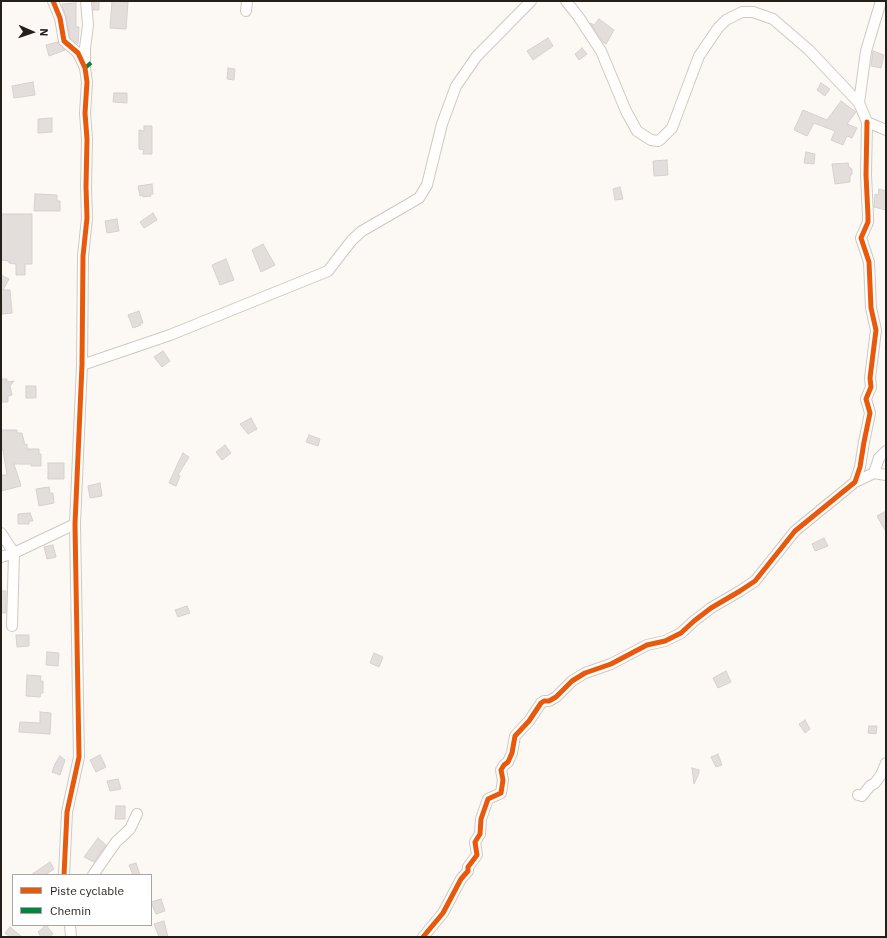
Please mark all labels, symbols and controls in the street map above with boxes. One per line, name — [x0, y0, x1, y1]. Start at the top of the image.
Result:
north arrow — [12, 12, 52, 52]
text: N — [37, 28, 51, 37]
legend — [12, 874, 152, 926]
text: Piste cyclable — [50, 883, 124, 898]
text: Chemin — [50, 903, 91, 918]

